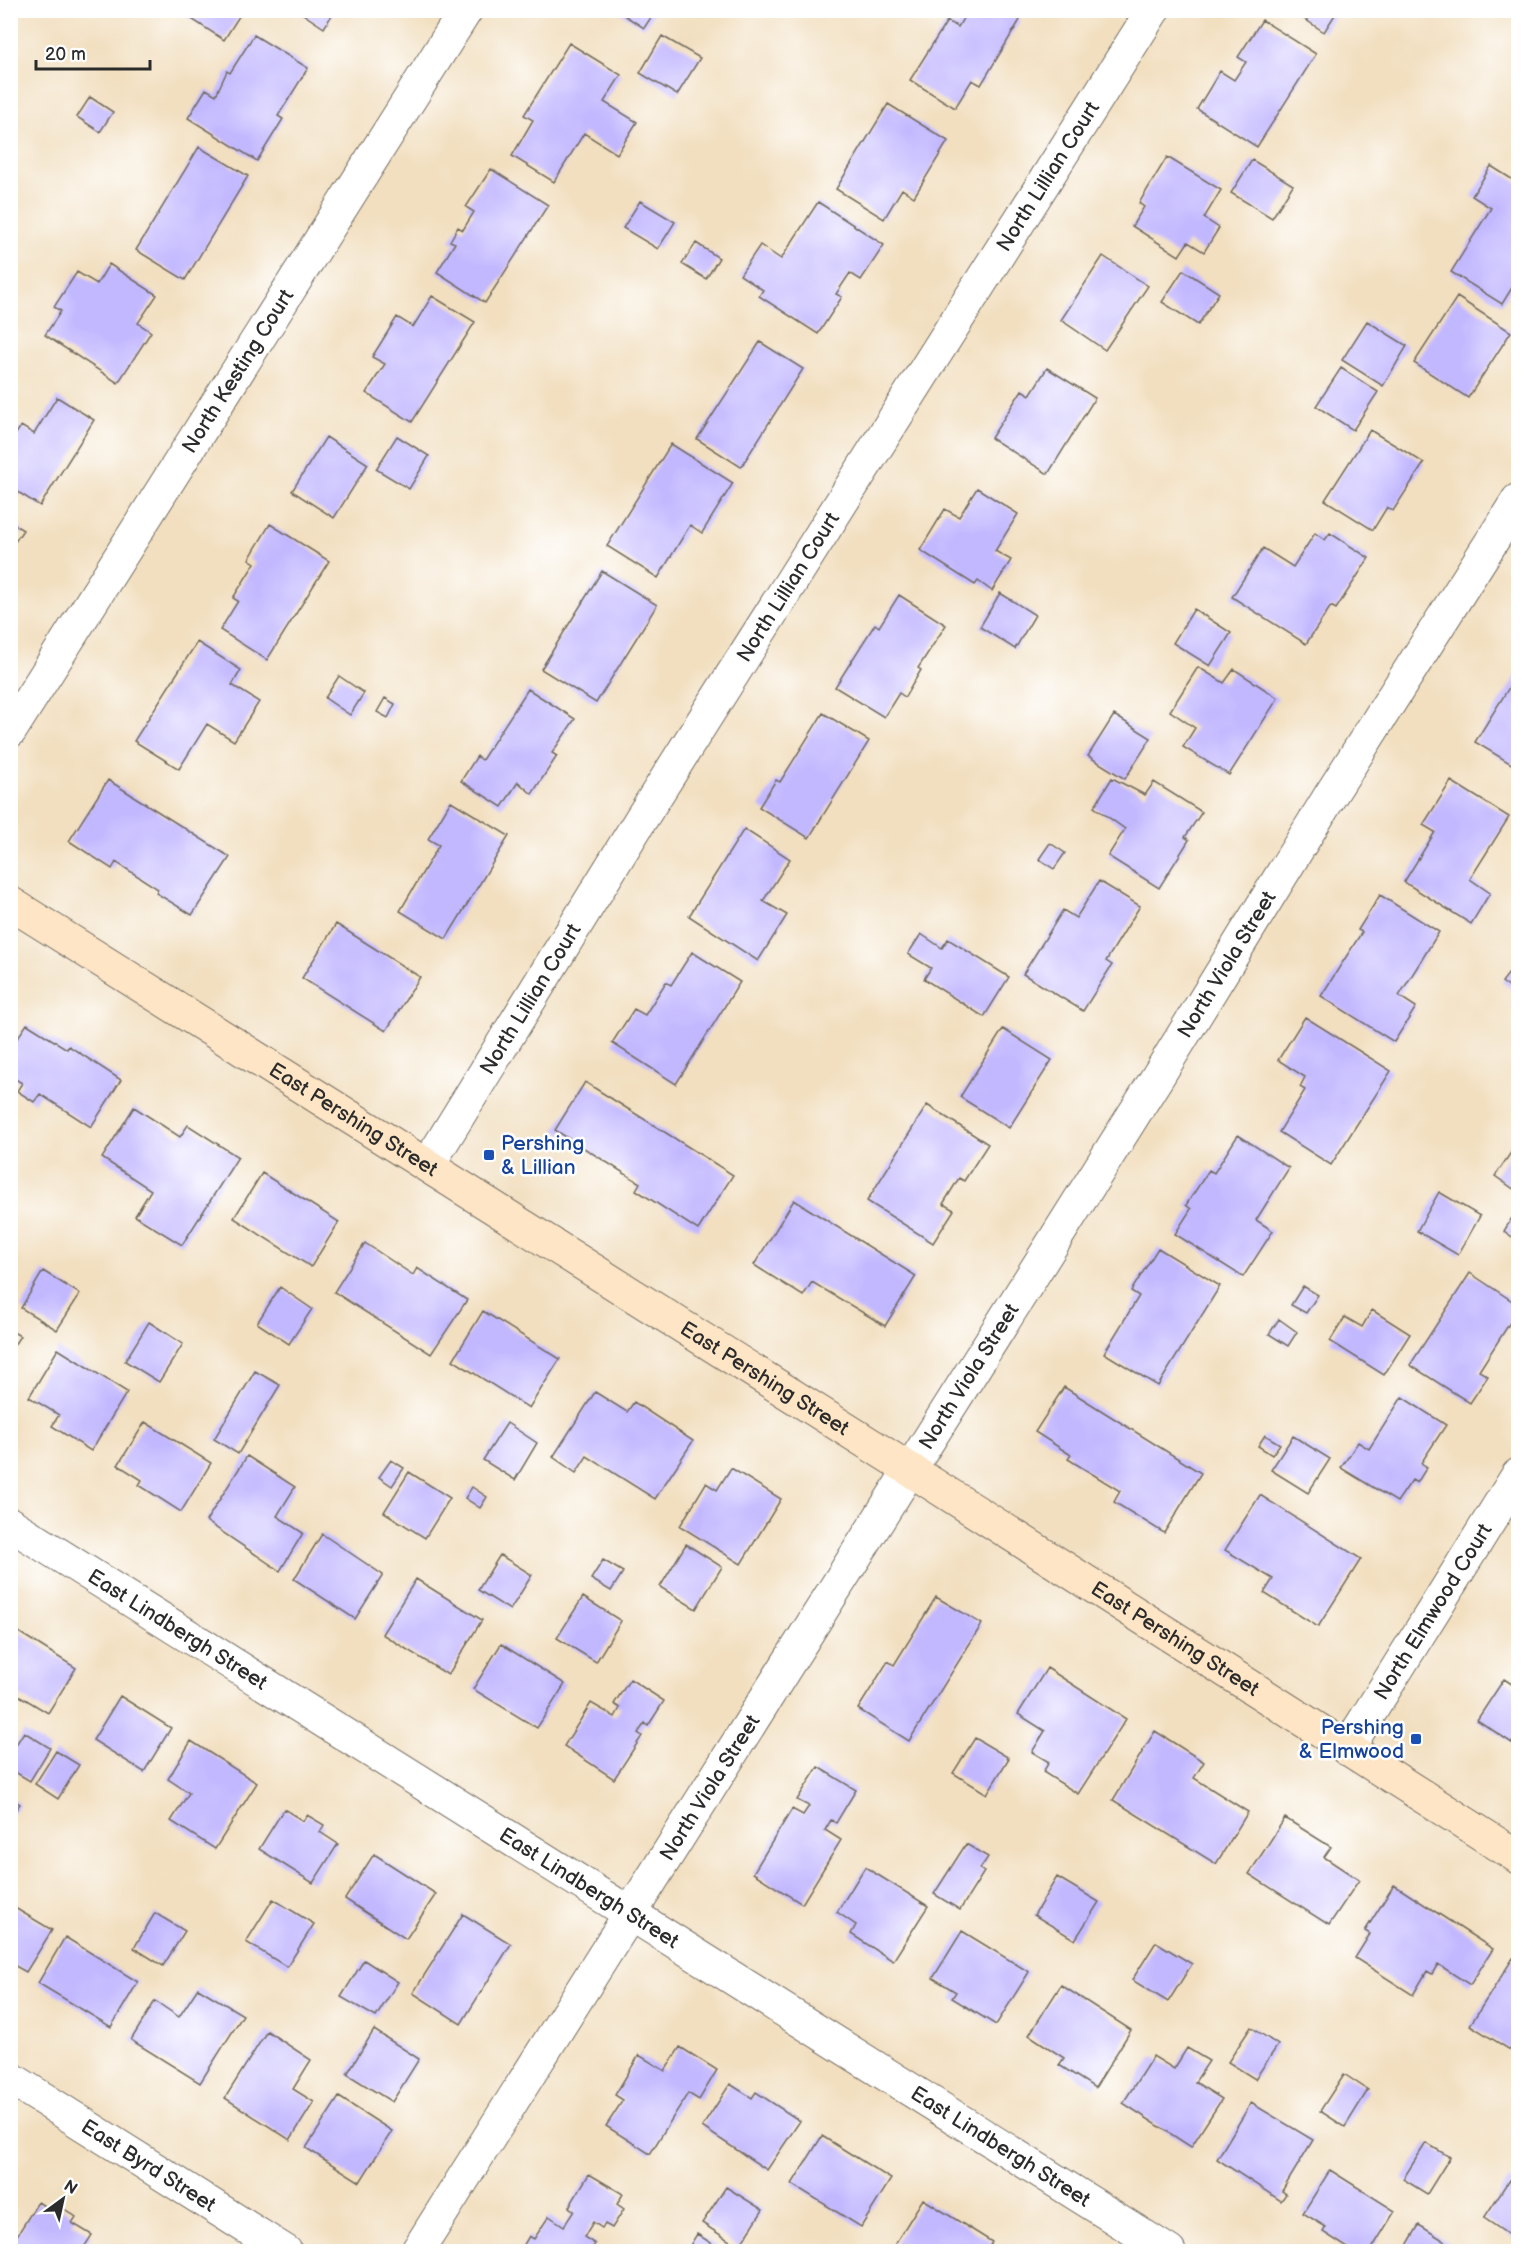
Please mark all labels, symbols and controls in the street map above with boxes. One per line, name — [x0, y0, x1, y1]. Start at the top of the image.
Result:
scale bar — [36, 33, 150, 71]
text: 20 m — [45, 44, 86, 65]
street label: North Lillian Court — [991, 96, 1105, 256]
street label: North Kesting Court — [177, 284, 299, 458]
street label: North Lillian Court — [731, 507, 845, 667]
street label: North Viola Street — [1172, 886, 1281, 1042]
street label: North Lillian Court — [474, 918, 586, 1079]
street label: East Pershing Street — [265, 1057, 443, 1182]
place label: Pershing & Lillian — [501, 1131, 584, 1180]
marker: Pershing & Lillian — [482, 1148, 496, 1162]
street label: North Viola Street — [913, 1298, 1024, 1454]
street label: East Pershing Street — [676, 1316, 854, 1441]
street label: North Elmwood Court — [1368, 1518, 1497, 1704]
street label: East Lindbergh Street — [83, 1564, 273, 1695]
street label: East Pershing Street — [1086, 1576, 1264, 1702]
street label: North Viola Street — [654, 1709, 765, 1865]
place label: Pershing & Elmwood — [1299, 1715, 1404, 1764]
marker: Pershing & Elmwood — [1409, 1732, 1423, 1746]
street label: East Lindbergh Street — [495, 1822, 684, 1954]
street label: East Lindbergh Street — [906, 2081, 1096, 2212]
street label: East Byrd Street — [77, 2114, 221, 2217]
north arrow — [33, 2169, 93, 2229]
text: N — [60, 2176, 81, 2199]

